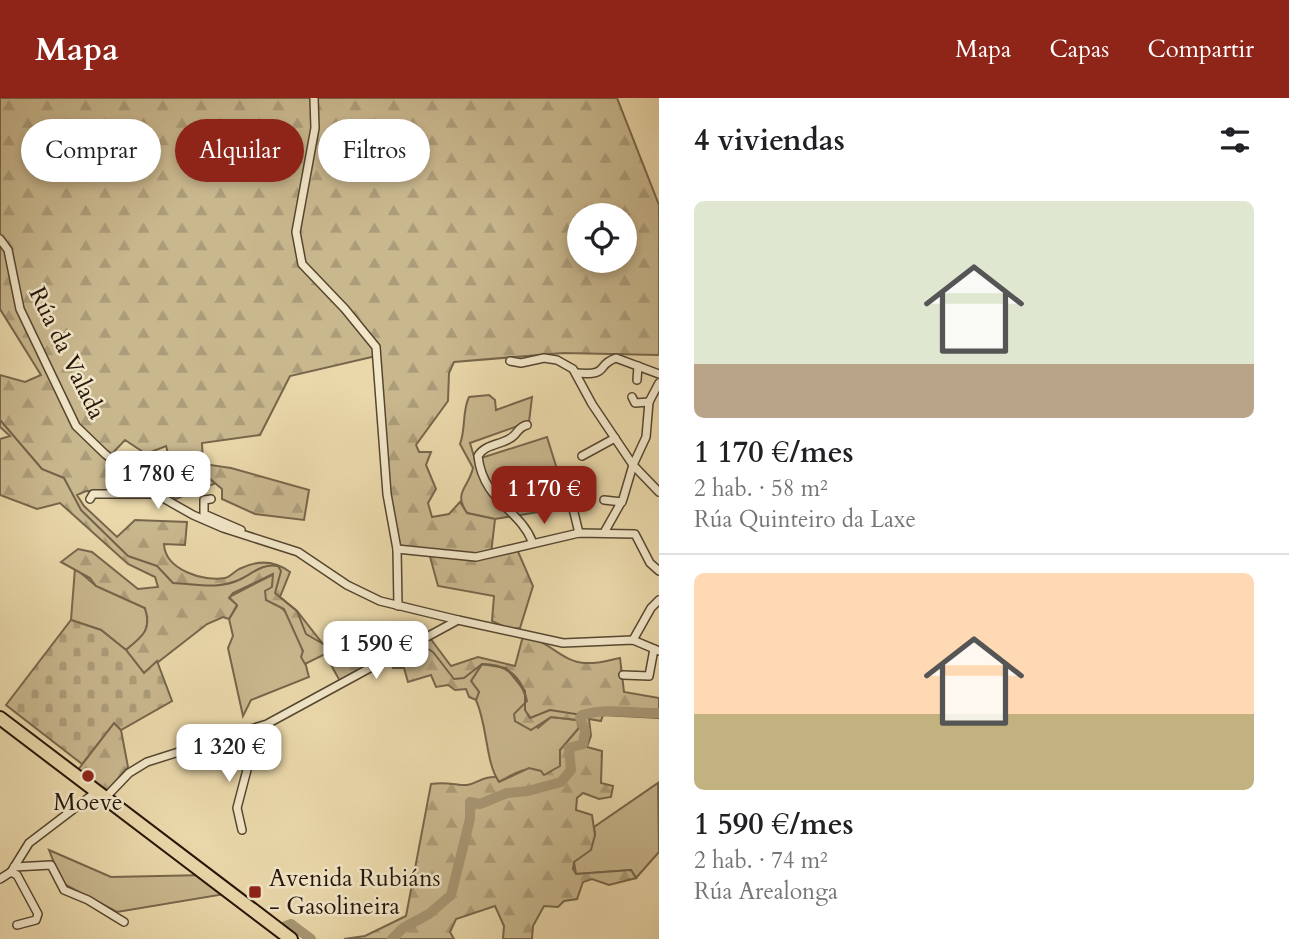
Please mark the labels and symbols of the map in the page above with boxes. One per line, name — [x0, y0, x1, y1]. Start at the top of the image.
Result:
street label: Rúa da Valada — [21, 281, 114, 425]
pin: 1 780 € — [93, 452, 223, 511]
pin: 1 170 € — [479, 466, 609, 526]
pin: 1 590 € — [311, 622, 441, 681]
pin: 1 320 € — [164, 724, 294, 784]
marker: Moeve — [80, 768, 96, 784]
place label: Moeve — [53, 786, 123, 819]
place label: Avenida Rubiáns - Gasolineira — [269, 862, 441, 923]
marker: Avenida Rubiáns - Gasolineira — [247, 884, 263, 900]

